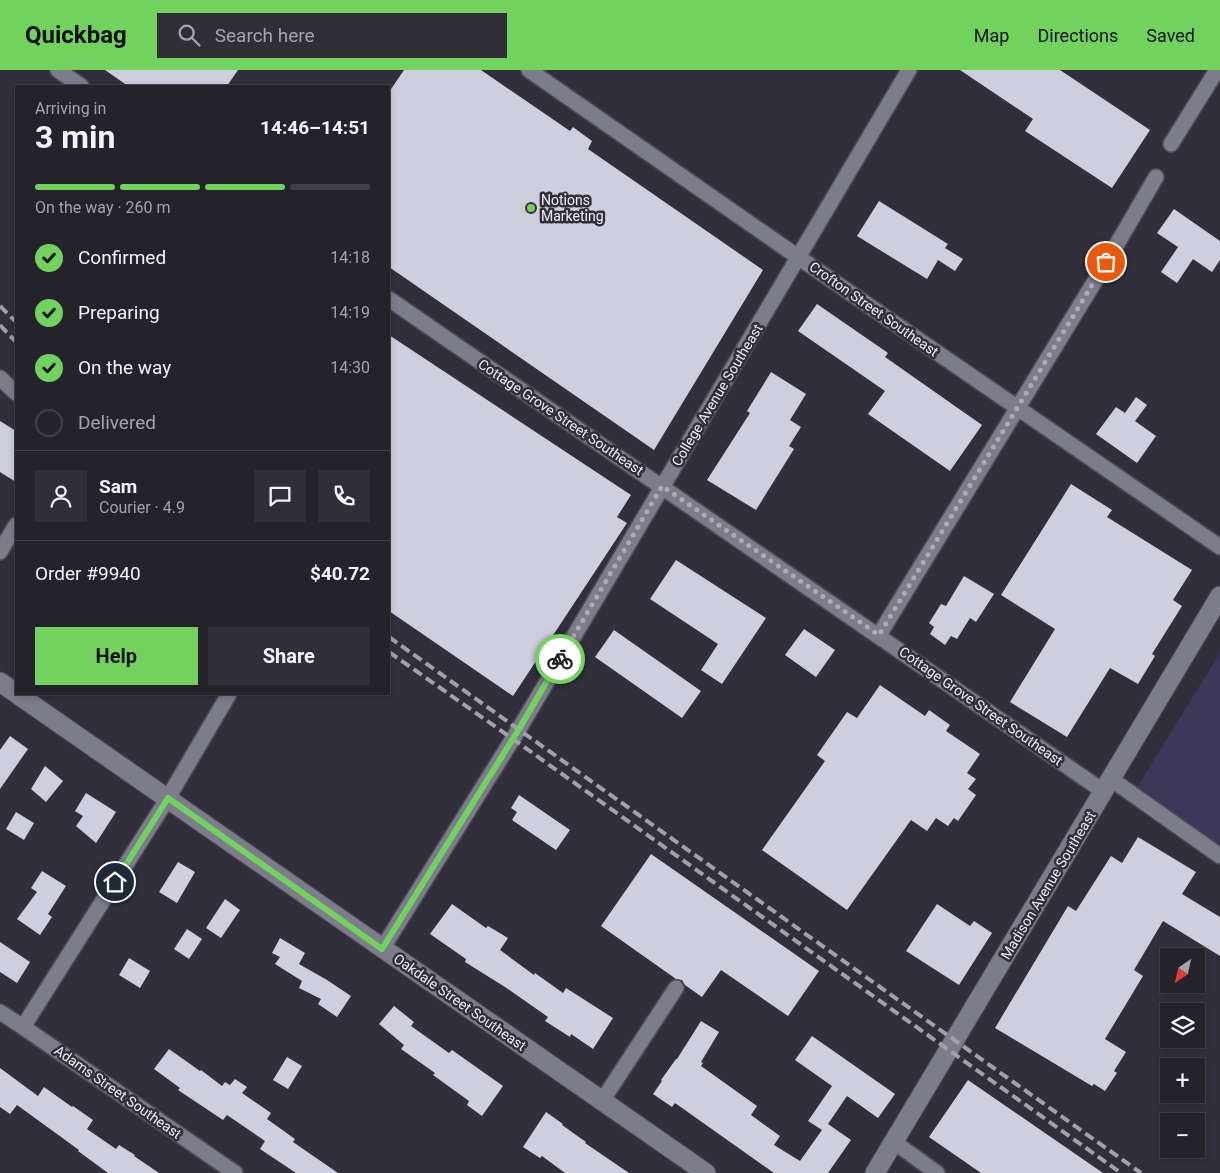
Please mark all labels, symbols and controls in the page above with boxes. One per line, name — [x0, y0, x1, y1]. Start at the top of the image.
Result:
search box — [157, 13, 507, 58]
text: Quickbag — [25, 21, 127, 49]
icon: search — [175, 21, 203, 49]
text: Search here — [215, 24, 315, 47]
text: Map — [974, 25, 1009, 46]
text: Directions — [1037, 25, 1118, 46]
text: Saved — [1146, 25, 1195, 46]
text: Arriving in — [35, 99, 106, 118]
text: 14:46–14:51 — [260, 116, 370, 139]
text: 3 min — [35, 118, 115, 156]
place label: Notions Marketing — [541, 192, 604, 224]
text: On the way · 260 m — [35, 198, 171, 217]
marker: Notions Marketing — [525, 202, 537, 214]
pin — [1085, 241, 1127, 283]
icon: check — [35, 244, 63, 272]
text: Confirmed — [78, 246, 166, 269]
text: 14:18 — [330, 248, 370, 267]
icon: bag — [1092, 248, 1120, 276]
street label: Crofton Street Southeast — [806, 258, 942, 360]
icon: check — [35, 299, 63, 327]
text: Preparing — [78, 301, 160, 324]
text: 14:19 — [330, 303, 370, 322]
street label: College Avenue Southeast — [668, 321, 766, 469]
icon: check — [35, 354, 63, 382]
text: On the way — [78, 356, 171, 379]
street label: Cottage Grove Street Southeast — [475, 356, 647, 479]
text: 14:30 — [330, 358, 370, 377]
text: Delivered — [78, 411, 156, 434]
button: person — [35, 470, 87, 522]
button: chat — [254, 470, 306, 522]
button: phone — [318, 470, 370, 522]
text: Sam — [99, 475, 137, 498]
text: Courier · 4.9 — [99, 498, 185, 517]
text: Order #9940 — [35, 562, 141, 585]
text: $40.72 — [310, 562, 370, 585]
button: Help — [35, 627, 198, 685]
button: Share — [208, 627, 370, 685]
courier — [535, 634, 585, 684]
street label: Cottage Grove Street Southeast — [896, 643, 1066, 769]
icon: bike — [546, 645, 574, 673]
street label: Madison Avenue Southeast — [997, 808, 1099, 962]
pin — [94, 861, 136, 903]
icon: home — [101, 868, 129, 896]
north arrow — [1160, 948, 1205, 992]
map controls — [1160, 948, 1205, 1158]
street label: Oakdale Street Southeast — [391, 950, 529, 1054]
button: layers — [1160, 1003, 1205, 1048]
street label: Adams Street Southeast — [51, 1042, 185, 1142]
button: + — [1160, 1058, 1205, 1103]
button: − — [1160, 1113, 1205, 1158]

